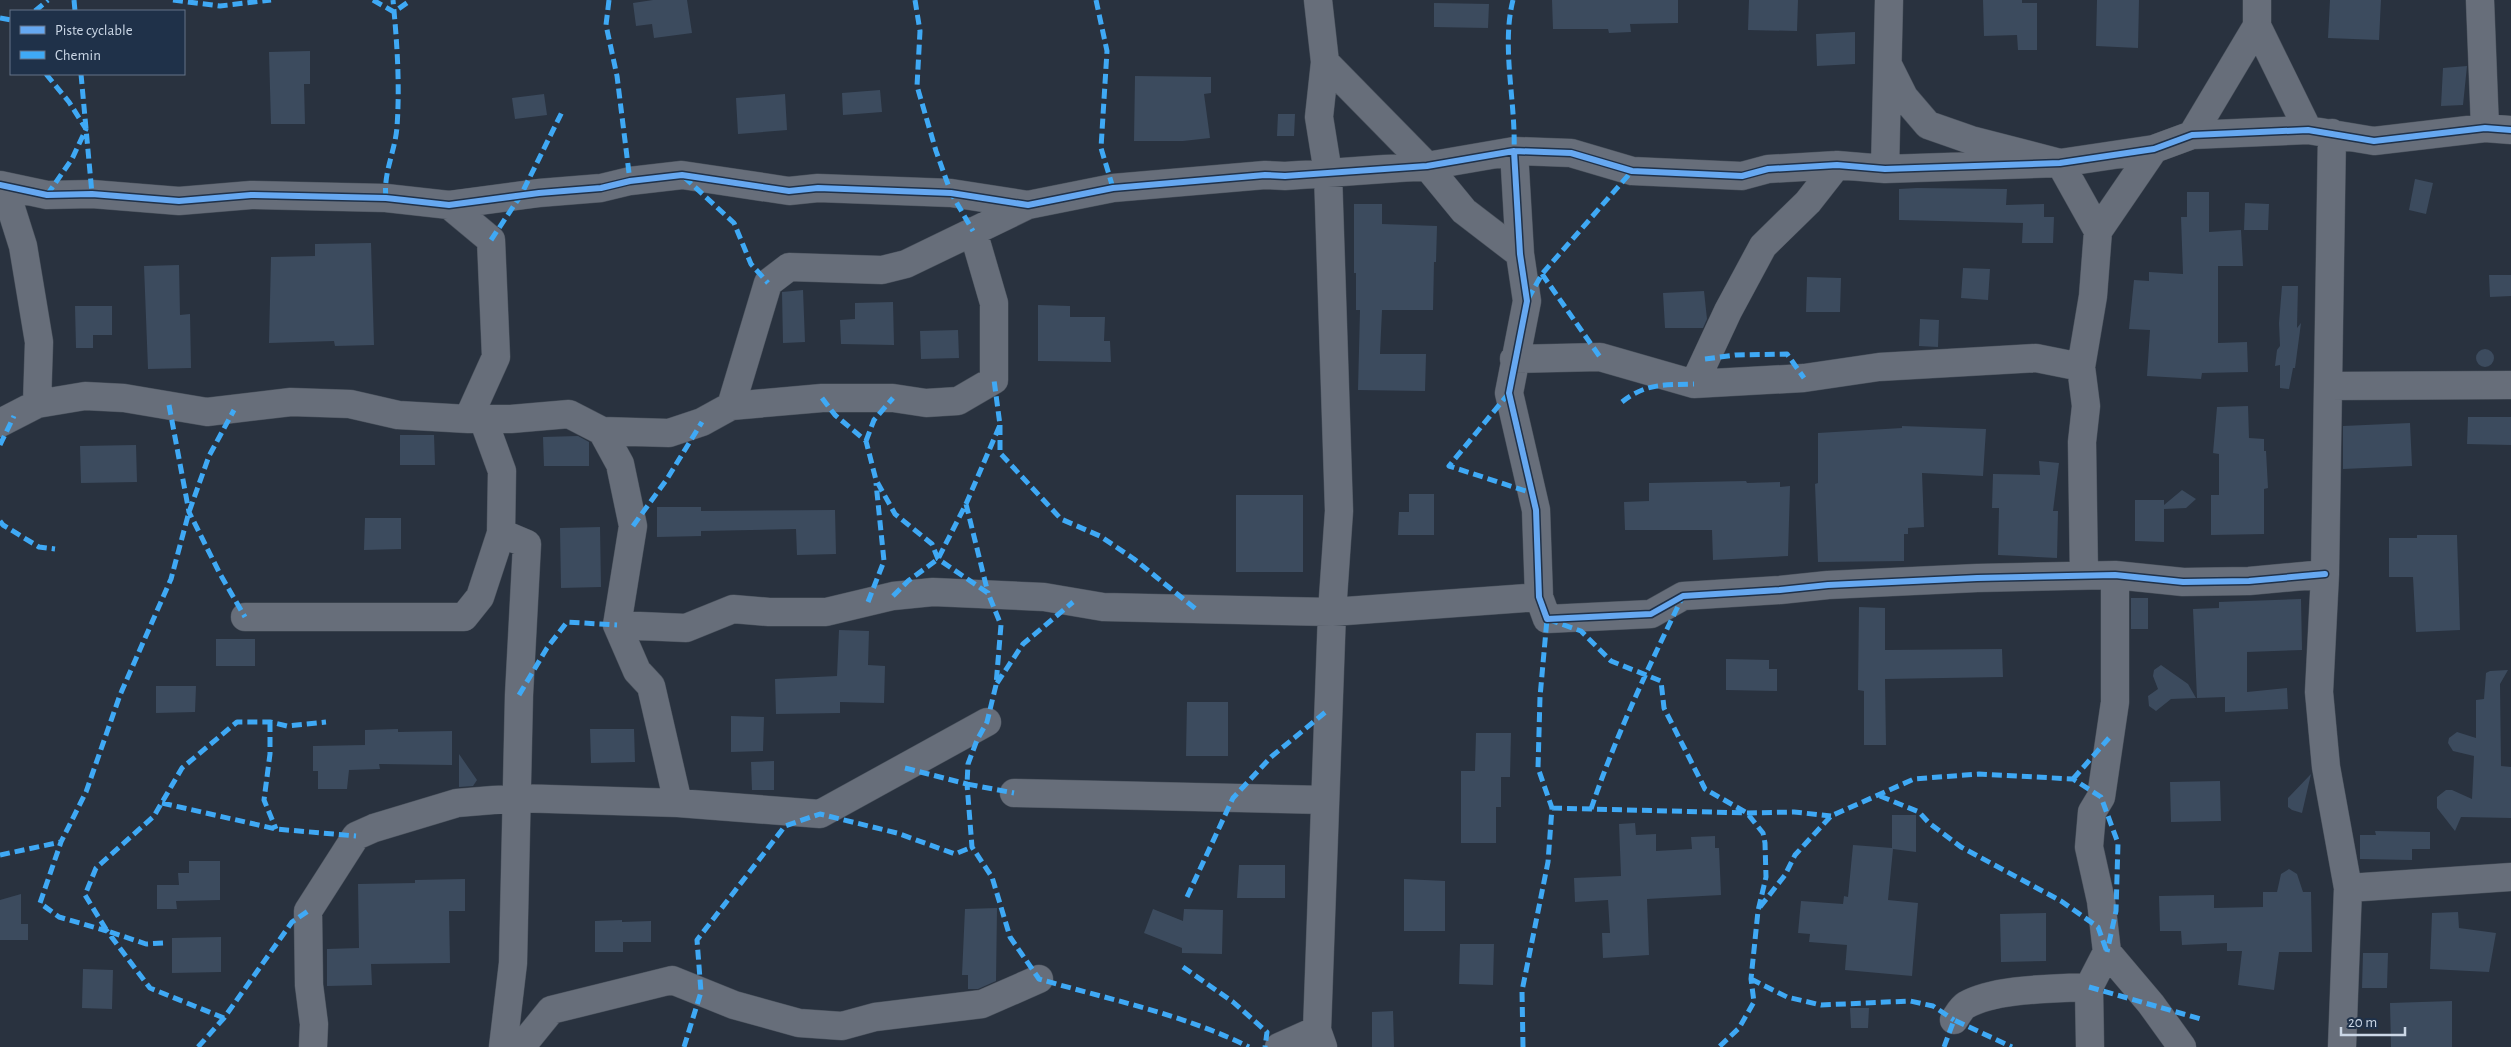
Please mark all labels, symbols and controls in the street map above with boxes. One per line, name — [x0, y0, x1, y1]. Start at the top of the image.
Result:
legend — [10, 10, 185, 75]
text: Piste cyclable — [55, 23, 133, 38]
text: Chemin — [55, 48, 101, 63]
scale bar — [2341, 1004, 2405, 1036]
text: 20 m — [2348, 1015, 2377, 1030]

